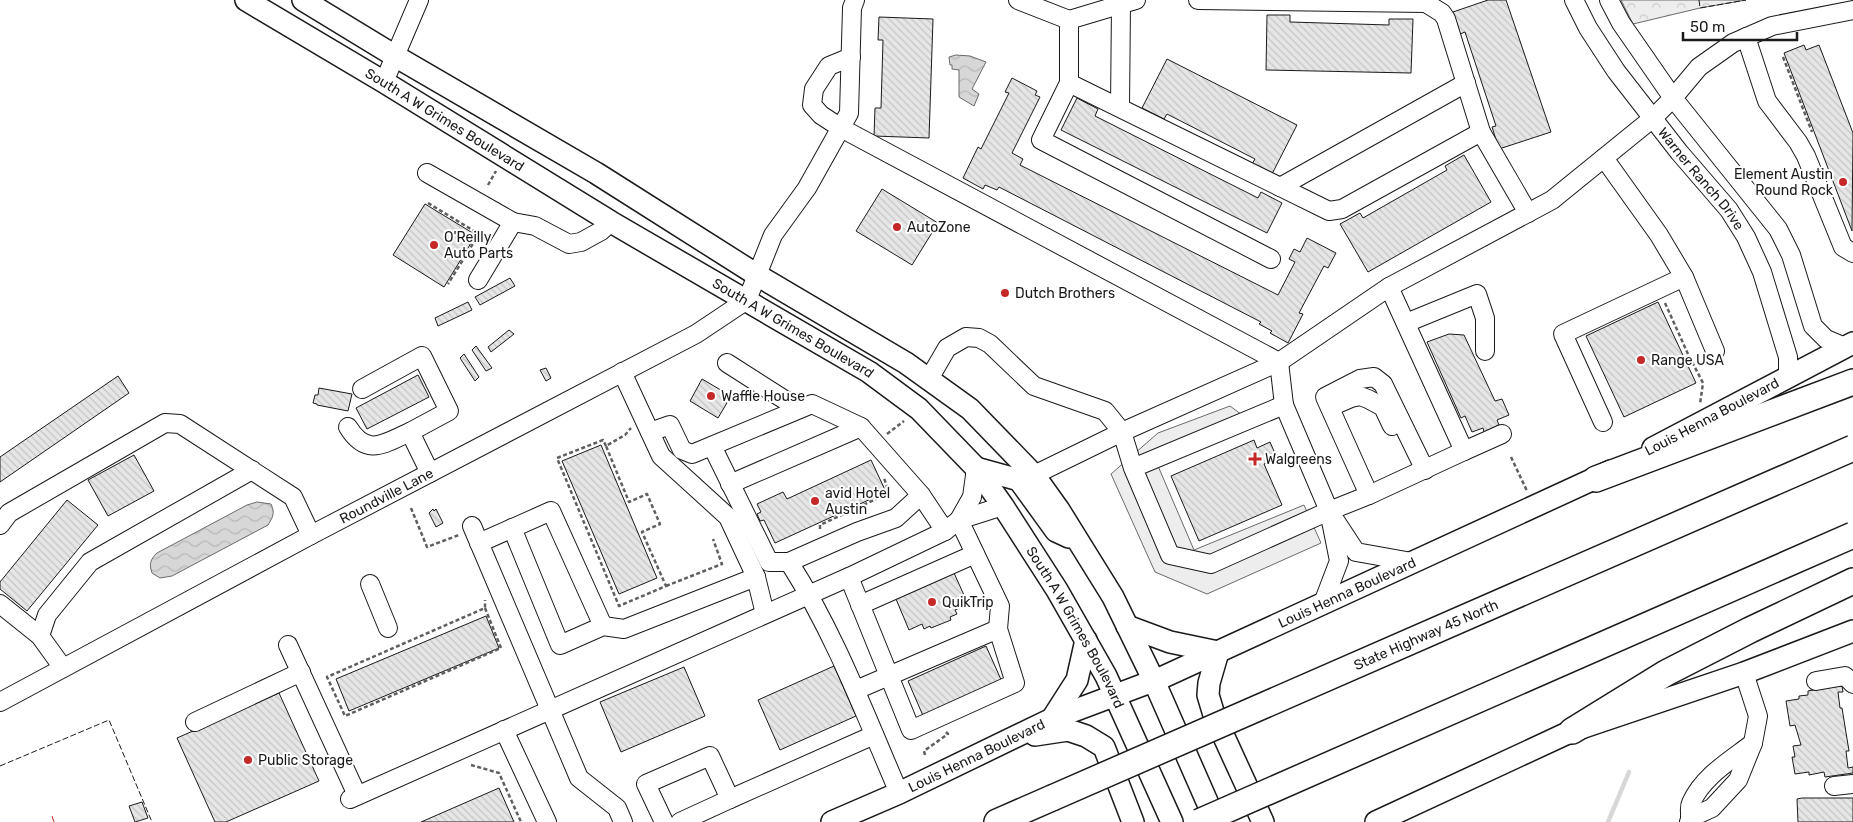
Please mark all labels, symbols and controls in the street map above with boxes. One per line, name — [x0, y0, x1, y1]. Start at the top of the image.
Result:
scale bar — [1683, 10, 1797, 42]
text: 50 m — [1690, 18, 1725, 36]
street label: South A W Grimes Boulevard — [362, 64, 527, 175]
street label: Warner Ranch Drive — [1654, 124, 1748, 233]
place label: Element Austin Round Rock — [1734, 166, 1834, 199]
marker: Element Austin Round Rock — [1837, 176, 1849, 188]
place label: AutoZone — [907, 219, 971, 236]
marker: AutoZone — [891, 221, 903, 233]
place label: O'Reilly Auto Parts — [444, 229, 513, 262]
marker: O'Reilly Auto Parts — [428, 239, 440, 251]
street label: South A W Grimes Boulevard — [710, 274, 877, 381]
place label: Dutch Brothers — [1015, 285, 1115, 302]
marker: Dutch Brothers — [999, 287, 1011, 299]
place label: Range USA — [1651, 352, 1724, 369]
marker: Range USA — [1635, 354, 1647, 366]
street label: Louis Henna Boulevard — [1642, 374, 1782, 460]
place label: Waffle House — [721, 388, 805, 405]
marker: Waffle House — [705, 390, 717, 402]
place label: Walgreens — [1265, 451, 1332, 468]
marker: Walgreens — [1249, 453, 1261, 465]
street label: Roundville Lane — [336, 464, 436, 527]
place label: avid Hotel Austin — [825, 485, 890, 518]
marker: avid Hotel Austin — [809, 495, 821, 507]
street label: South A W Grimes Boulevard — [1023, 543, 1128, 711]
street label: Louis Henna Boulevard — [1275, 553, 1418, 632]
place label: QuikTrip — [942, 594, 994, 611]
marker: QuikTrip — [926, 596, 938, 608]
street label: State Highway 45 North — [1351, 596, 1501, 674]
street label: Louis Henna Boulevard — [905, 715, 1048, 796]
place label: Public Storage — [258, 752, 353, 769]
marker: Public Storage — [242, 754, 254, 766]

